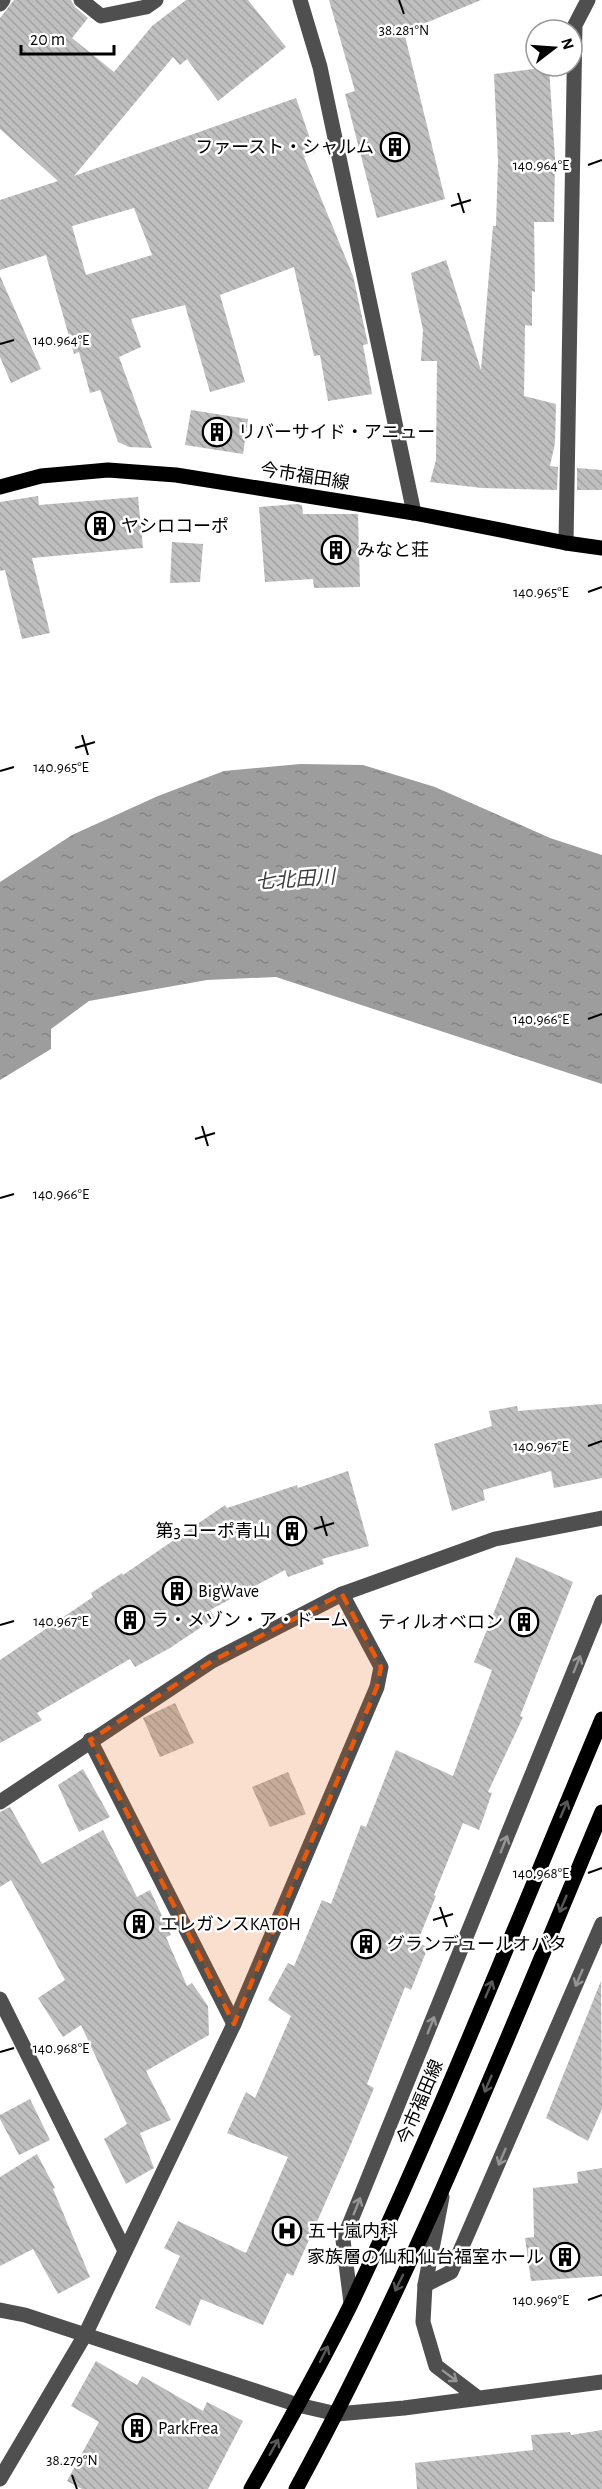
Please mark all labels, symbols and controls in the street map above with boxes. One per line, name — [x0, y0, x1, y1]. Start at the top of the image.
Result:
scale bar — [21, 18, 114, 56]
north arrow — [524, 18, 584, 78]
text: 38.281°N — [379, 23, 429, 38]
text: 20 m — [30, 31, 65, 49]
text: N — [558, 36, 577, 52]
building icon: ファースト・シャルム — [379, 131, 411, 163]
place label: ファースト・シャルム — [195, 139, 374, 157]
text: 140.964°E — [513, 158, 569, 173]
text: 140.964°E — [33, 333, 89, 348]
building icon: リバーサイド・アニュー — [201, 416, 233, 448]
place label: リバーサイド・アニュー — [238, 423, 435, 442]
street label: 今市福田線 — [259, 459, 351, 493]
building icon: ヤシロコーポ — [84, 510, 116, 542]
place label: ヤシロコーポ — [121, 517, 229, 536]
building icon: みなと荘 — [320, 534, 352, 566]
place label: みなと荘 — [357, 541, 429, 560]
text: 140.965°E — [513, 585, 569, 600]
text: 140.965°E — [33, 760, 89, 775]
water label: 七北田川 — [254, 866, 338, 893]
text: 140.966°E — [513, 1012, 569, 1027]
text: 140.966°E — [33, 1187, 89, 1202]
text: 140.967°E — [513, 1439, 569, 1454]
building icon: 第3コーポ青山 — [276, 1515, 308, 1547]
place label: 第3コーポ青山 — [156, 1521, 271, 1541]
building icon: BigWave — [161, 1575, 193, 1607]
place label: BigWave — [198, 1583, 259, 1601]
building icon: ラ・メゾン・ア・ドーム — [114, 1604, 146, 1636]
building icon: ティルオベロン — [508, 1606, 540, 1638]
place label: ラ・メゾン・ア・ドーム — [151, 1610, 348, 1630]
text: 140.967°E — [33, 1614, 89, 1629]
place label: ティルオベロン — [378, 1614, 503, 1632]
one-way arrow — [572, 1655, 583, 1673]
one-way arrow — [559, 1800, 570, 1819]
one-way arrow — [499, 1836, 510, 1854]
text: 140.968°E — [513, 1866, 569, 1881]
one-way arrow — [557, 1895, 568, 1913]
building icon: エレガンスKATOH — [123, 1908, 155, 1940]
place label: エレガンスKATOH — [160, 1915, 301, 1934]
building icon: グランデュールオバタ — [350, 1928, 382, 1960]
place label: グランデュールオバタ — [387, 1934, 567, 1954]
one-way arrow — [573, 1968, 584, 1986]
one-way arrow — [484, 1980, 495, 1998]
one-way arrow — [426, 2016, 437, 2035]
text: 140.968°E — [33, 2041, 89, 2056]
street label: 今市福田線 — [393, 2057, 447, 2147]
one-way arrow — [481, 2075, 493, 2093]
one-way arrow — [496, 2147, 507, 2165]
one-way arrow — [352, 2197, 363, 2215]
hospital icon: 五十嵐内科 — [271, 2215, 303, 2247]
place label: 五十嵐内科 — [308, 2222, 398, 2241]
building icon: 家族層の仙和 仙台福室ホール — [549, 2241, 581, 2273]
place label: 家族層の仙和 仙台福室ホール — [307, 2247, 544, 2267]
one-way arrow — [393, 2274, 405, 2292]
text: 140.969°E — [513, 2293, 569, 2308]
one-way arrow — [319, 2345, 331, 2363]
one-way arrow — [441, 2370, 457, 2383]
building icon: ParkFrea — [121, 2412, 153, 2444]
place label: ParkFrea — [158, 2420, 219, 2438]
one-way arrow — [269, 2439, 281, 2456]
text: 38.279°N — [46, 2453, 98, 2468]

